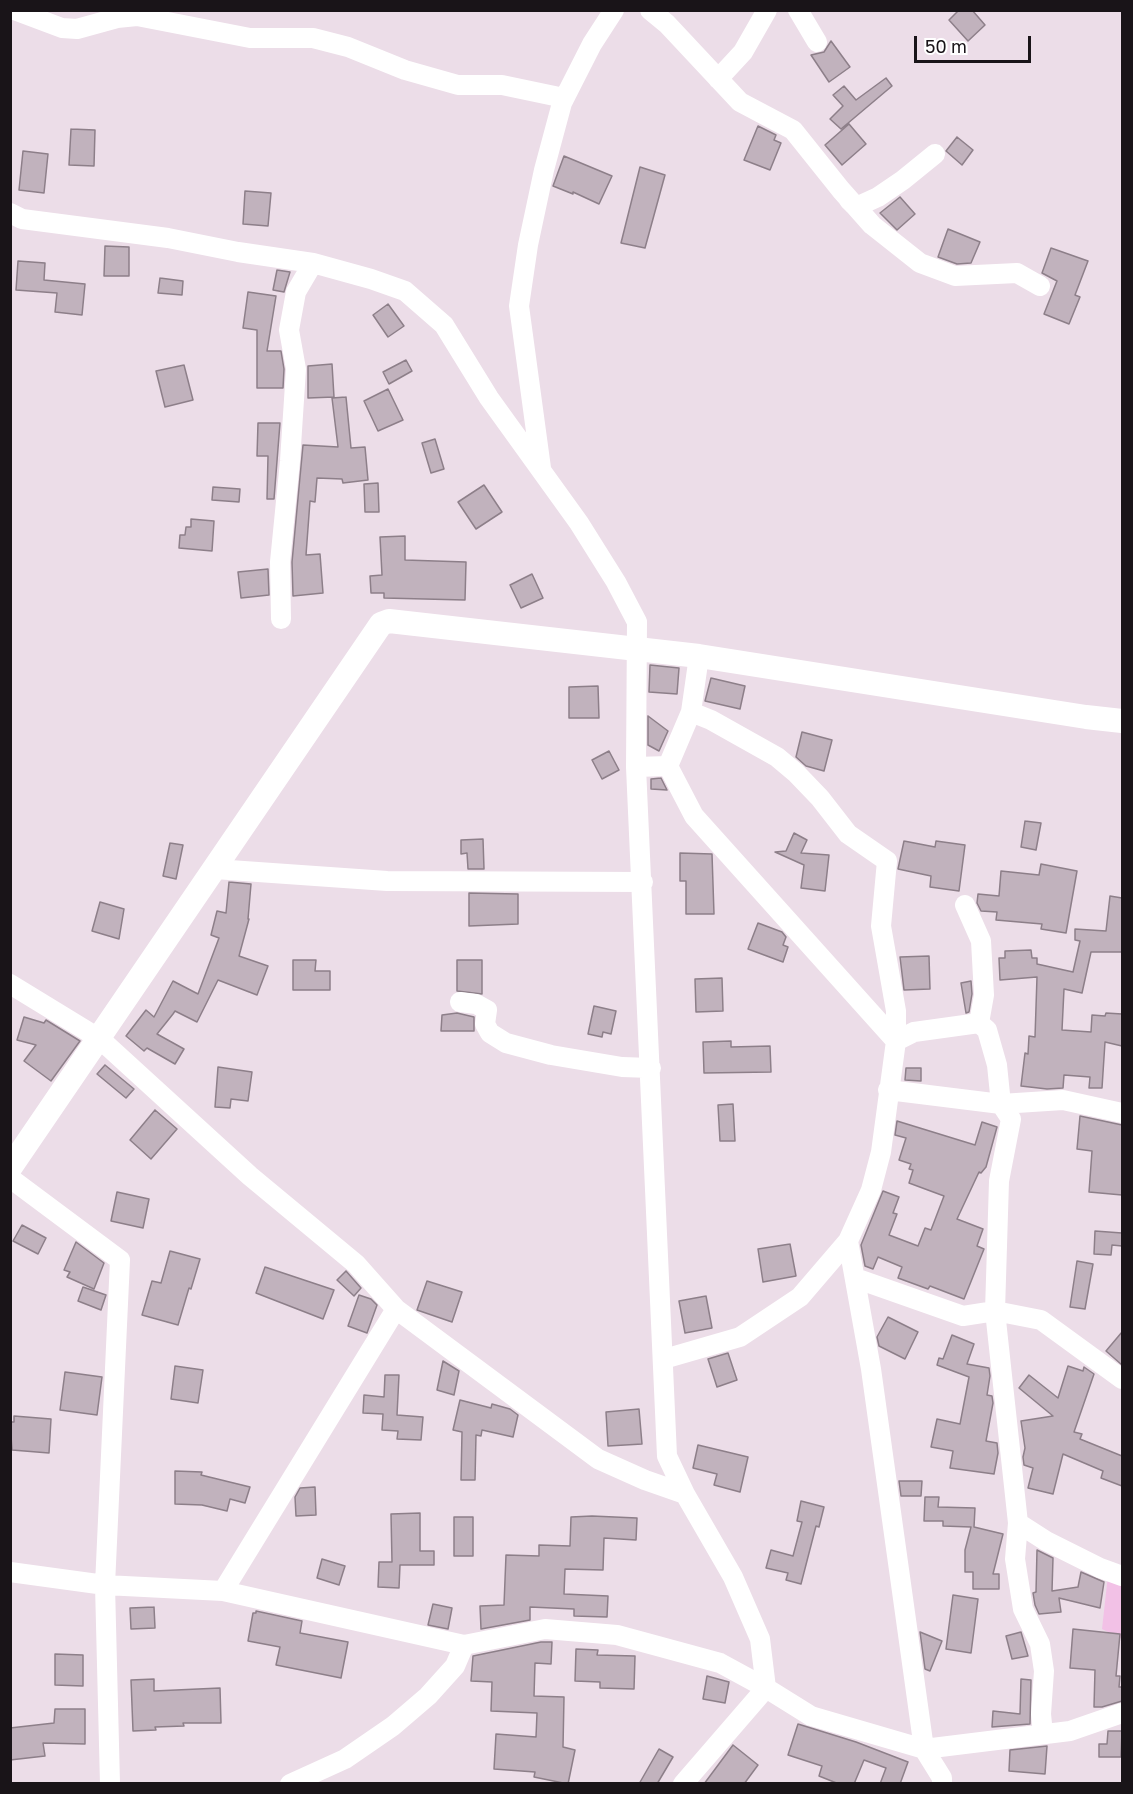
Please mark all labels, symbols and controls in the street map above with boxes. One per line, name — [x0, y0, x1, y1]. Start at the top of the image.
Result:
scale bar — [917, 24, 1034, 62]
text: 50 m — [925, 35, 967, 57]

